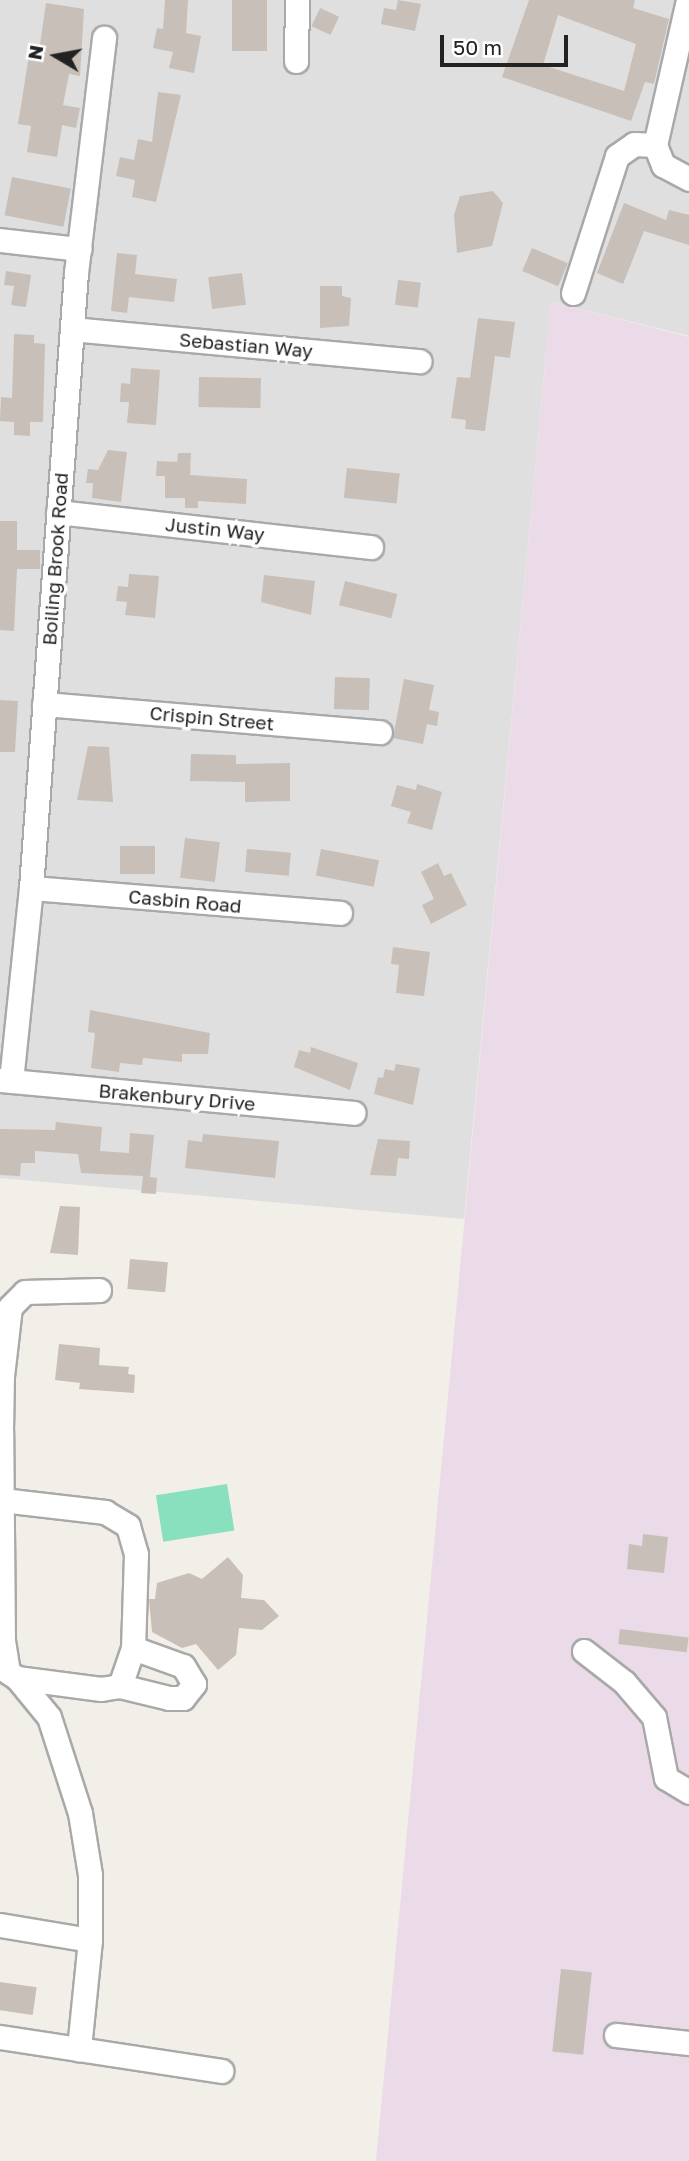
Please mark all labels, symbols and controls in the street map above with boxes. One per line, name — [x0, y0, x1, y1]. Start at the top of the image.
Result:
north arrow — [21, 21, 91, 91]
scale bar — [444, 21, 572, 65]
text: 50 m — [453, 34, 502, 60]
text: N — [22, 43, 47, 61]
street label: Sebastian Way — [178, 328, 314, 362]
street label: Boiling Brook Road — [38, 472, 72, 646]
street label: Justin Way — [164, 512, 266, 546]
street label: Crispin Street — [149, 701, 275, 735]
street label: Casbin Road — [127, 885, 243, 917]
street label: Brakenbury Drive — [98, 1079, 256, 1115]

